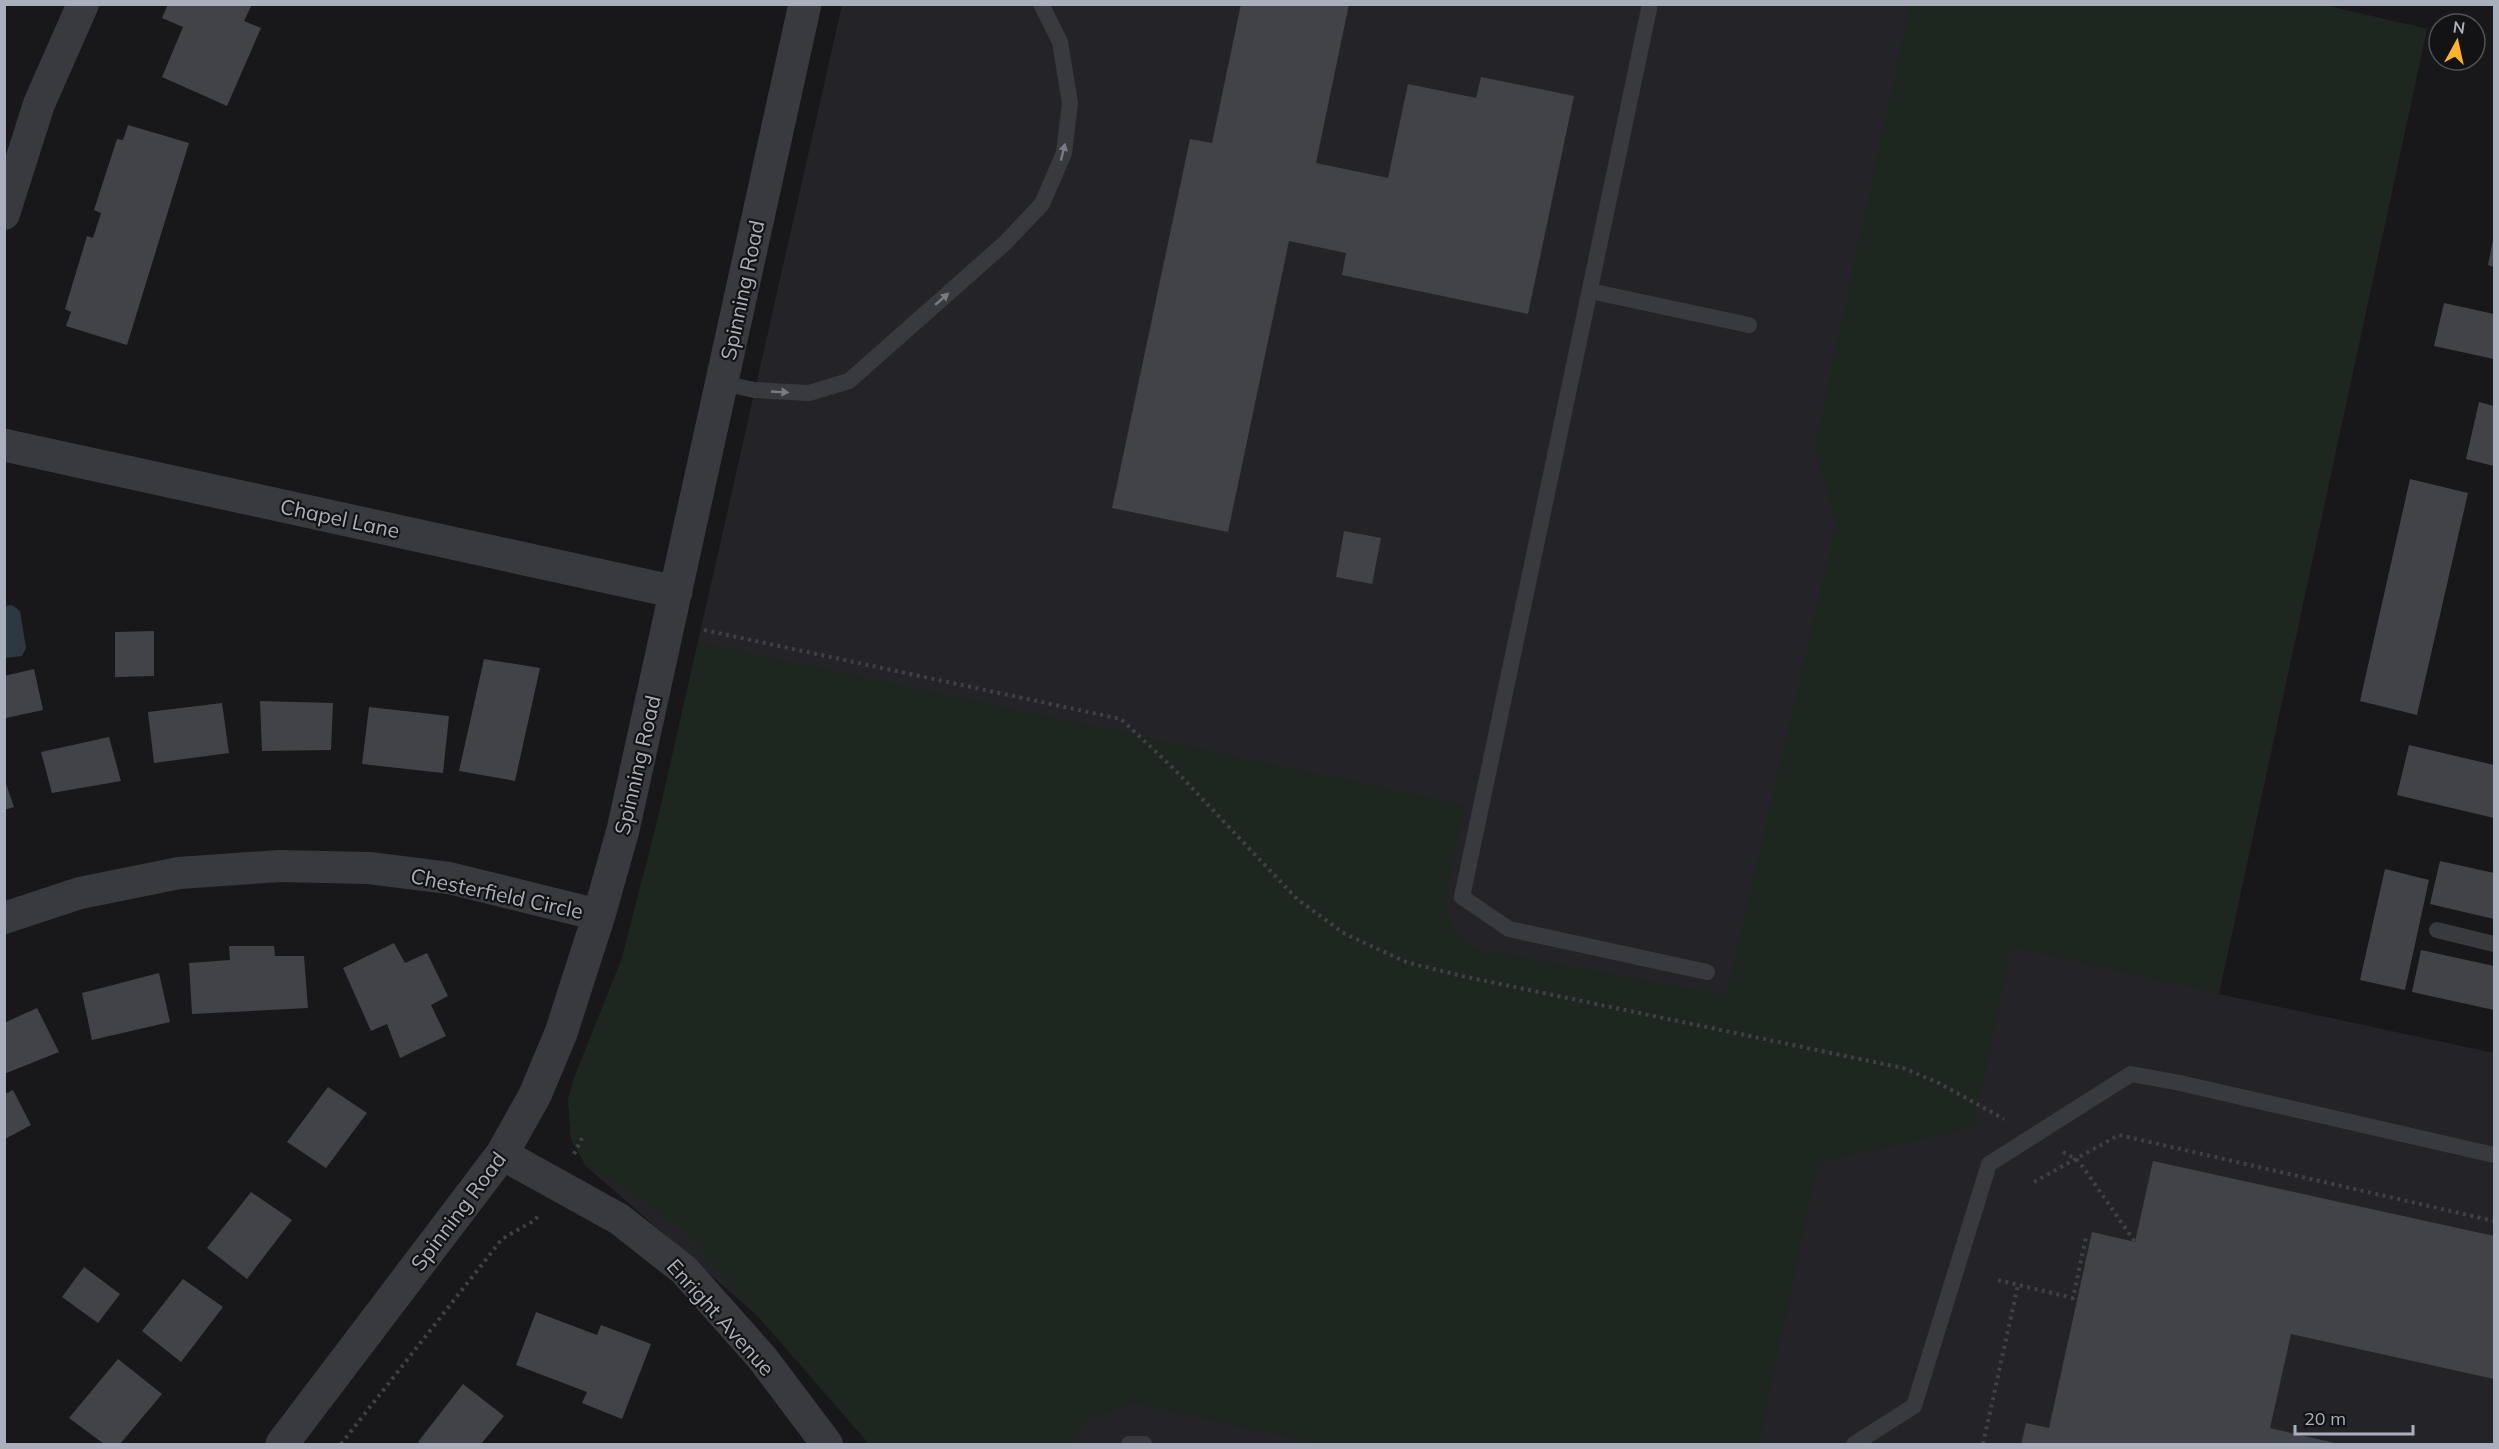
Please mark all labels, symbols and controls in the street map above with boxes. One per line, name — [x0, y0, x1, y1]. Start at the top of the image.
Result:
north arrow — [2427, 12, 2487, 72]
text: N — [2452, 16, 2466, 38]
one-way arrow — [1058, 143, 1068, 161]
street label: Spinning Road — [714, 218, 770, 362]
one-way arrow — [934, 292, 949, 306]
one-way arrow — [770, 387, 789, 396]
street label: Chapel Lane — [278, 493, 402, 543]
street label: Spinning Road — [608, 693, 666, 837]
street label: Chesterfield Circle — [408, 862, 586, 924]
street label: Spinning Road — [405, 1146, 511, 1276]
street label: Enright Avenue — [662, 1253, 780, 1381]
scale bar — [2295, 1398, 2414, 1436]
text: 20 m — [2304, 1407, 2346, 1430]

